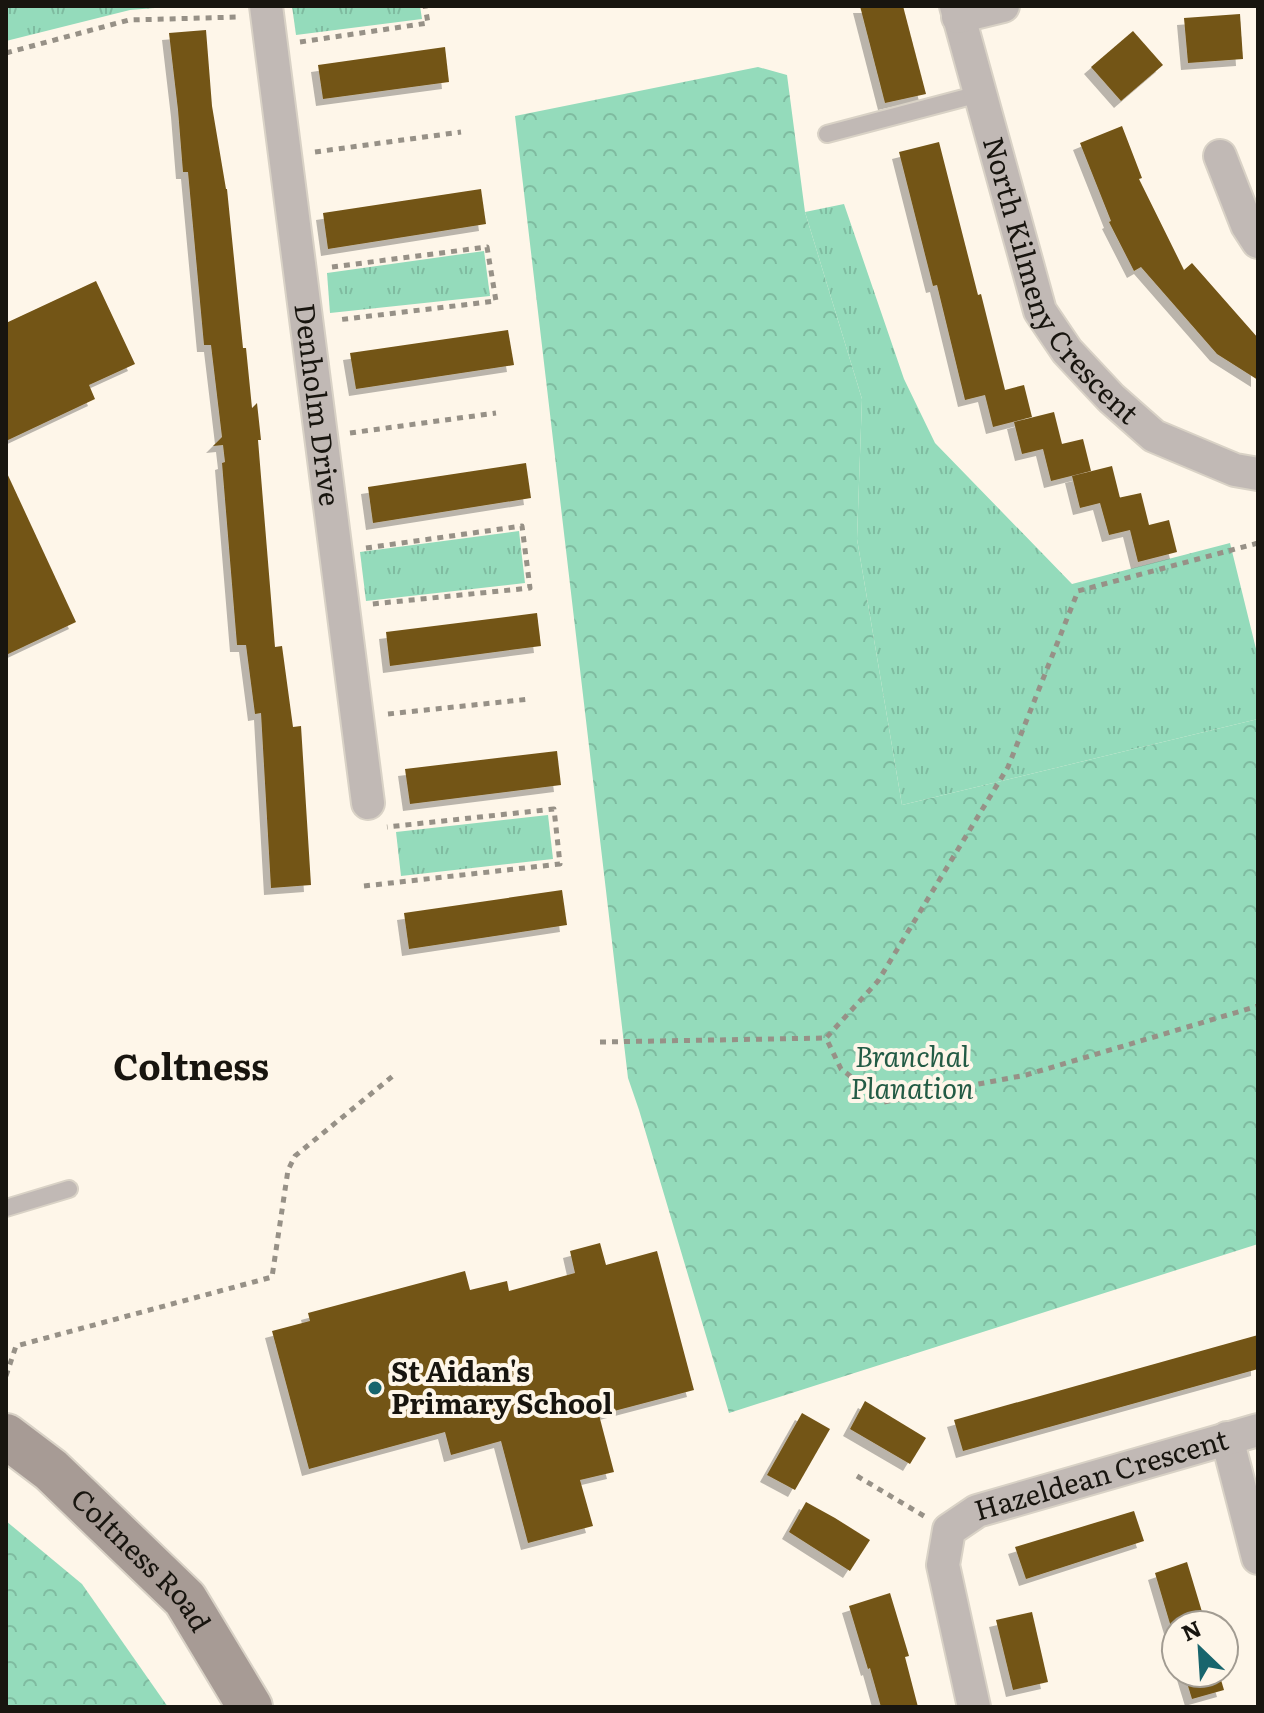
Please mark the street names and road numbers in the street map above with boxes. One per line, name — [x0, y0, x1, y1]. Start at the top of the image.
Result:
street label: North Kilmeny Crescent — [974, 131, 1150, 433]
street label: Denholm Drive — [285, 301, 353, 508]
street label: Hazeldean Crescent — [969, 1417, 1233, 1530]
street label: Coltness Road — [62, 1477, 223, 1639]

